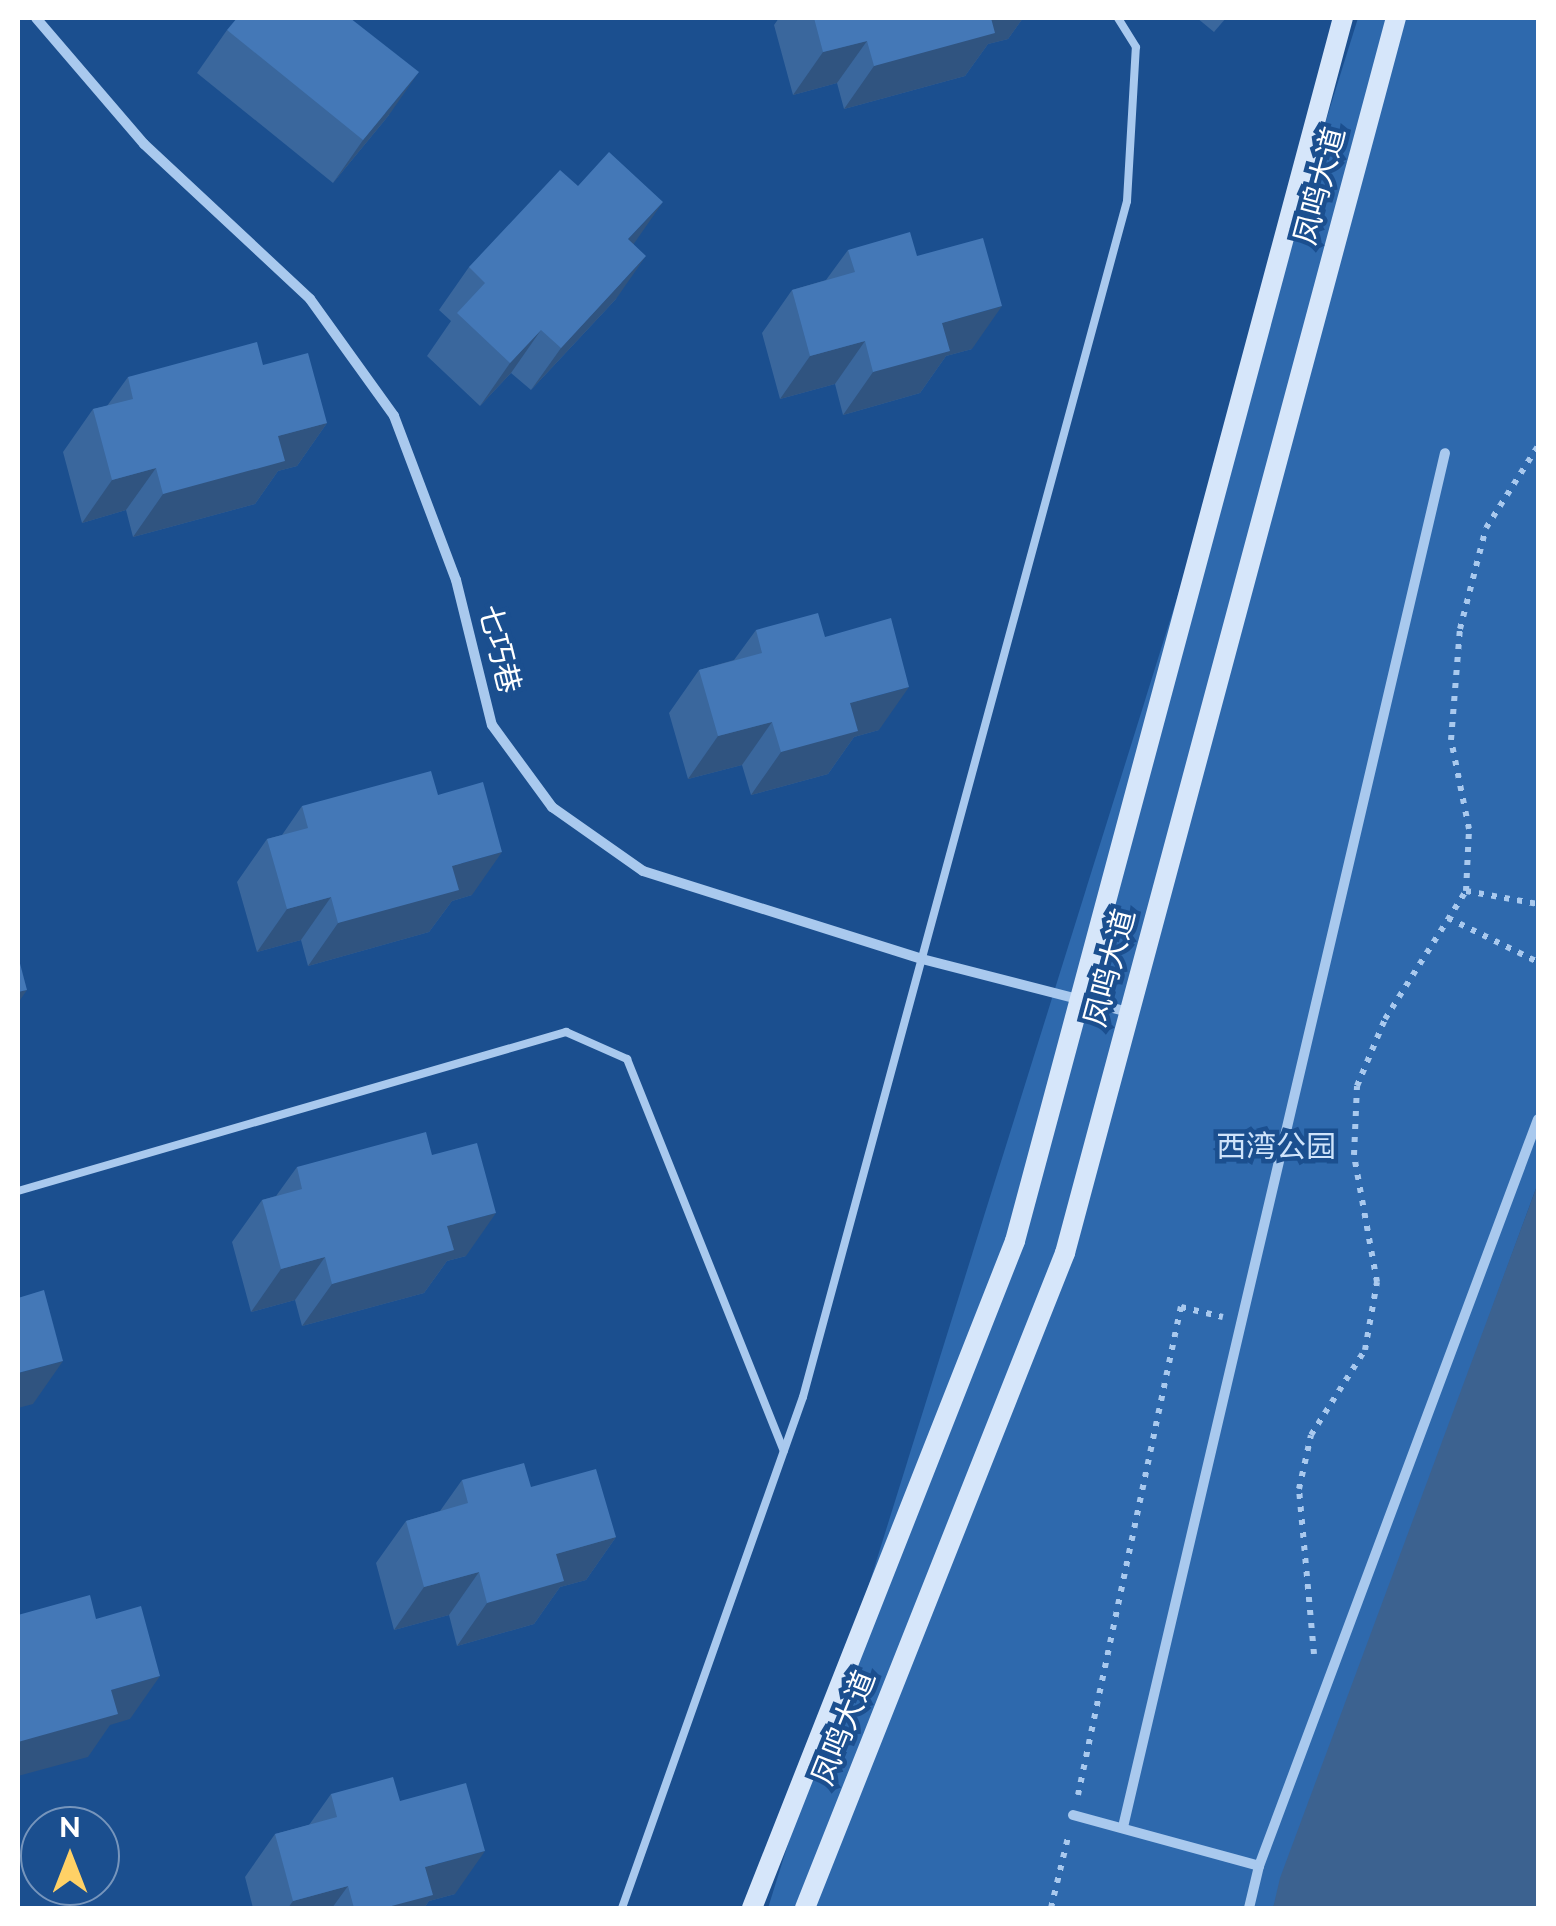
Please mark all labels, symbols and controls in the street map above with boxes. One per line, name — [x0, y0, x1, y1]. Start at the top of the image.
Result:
street label: 凤鸣大道 — [1287, 123, 1353, 249]
street label: 七巧巷 — [471, 601, 527, 697]
street label: 凤鸣大道 — [1077, 905, 1143, 1031]
park label: 西湾公园 — [1216, 1129, 1336, 1165]
street label: 凤鸣大道 — [805, 1666, 883, 1790]
north arrow — [20, 1806, 120, 1906]
text: N — [59, 1811, 81, 1844]

